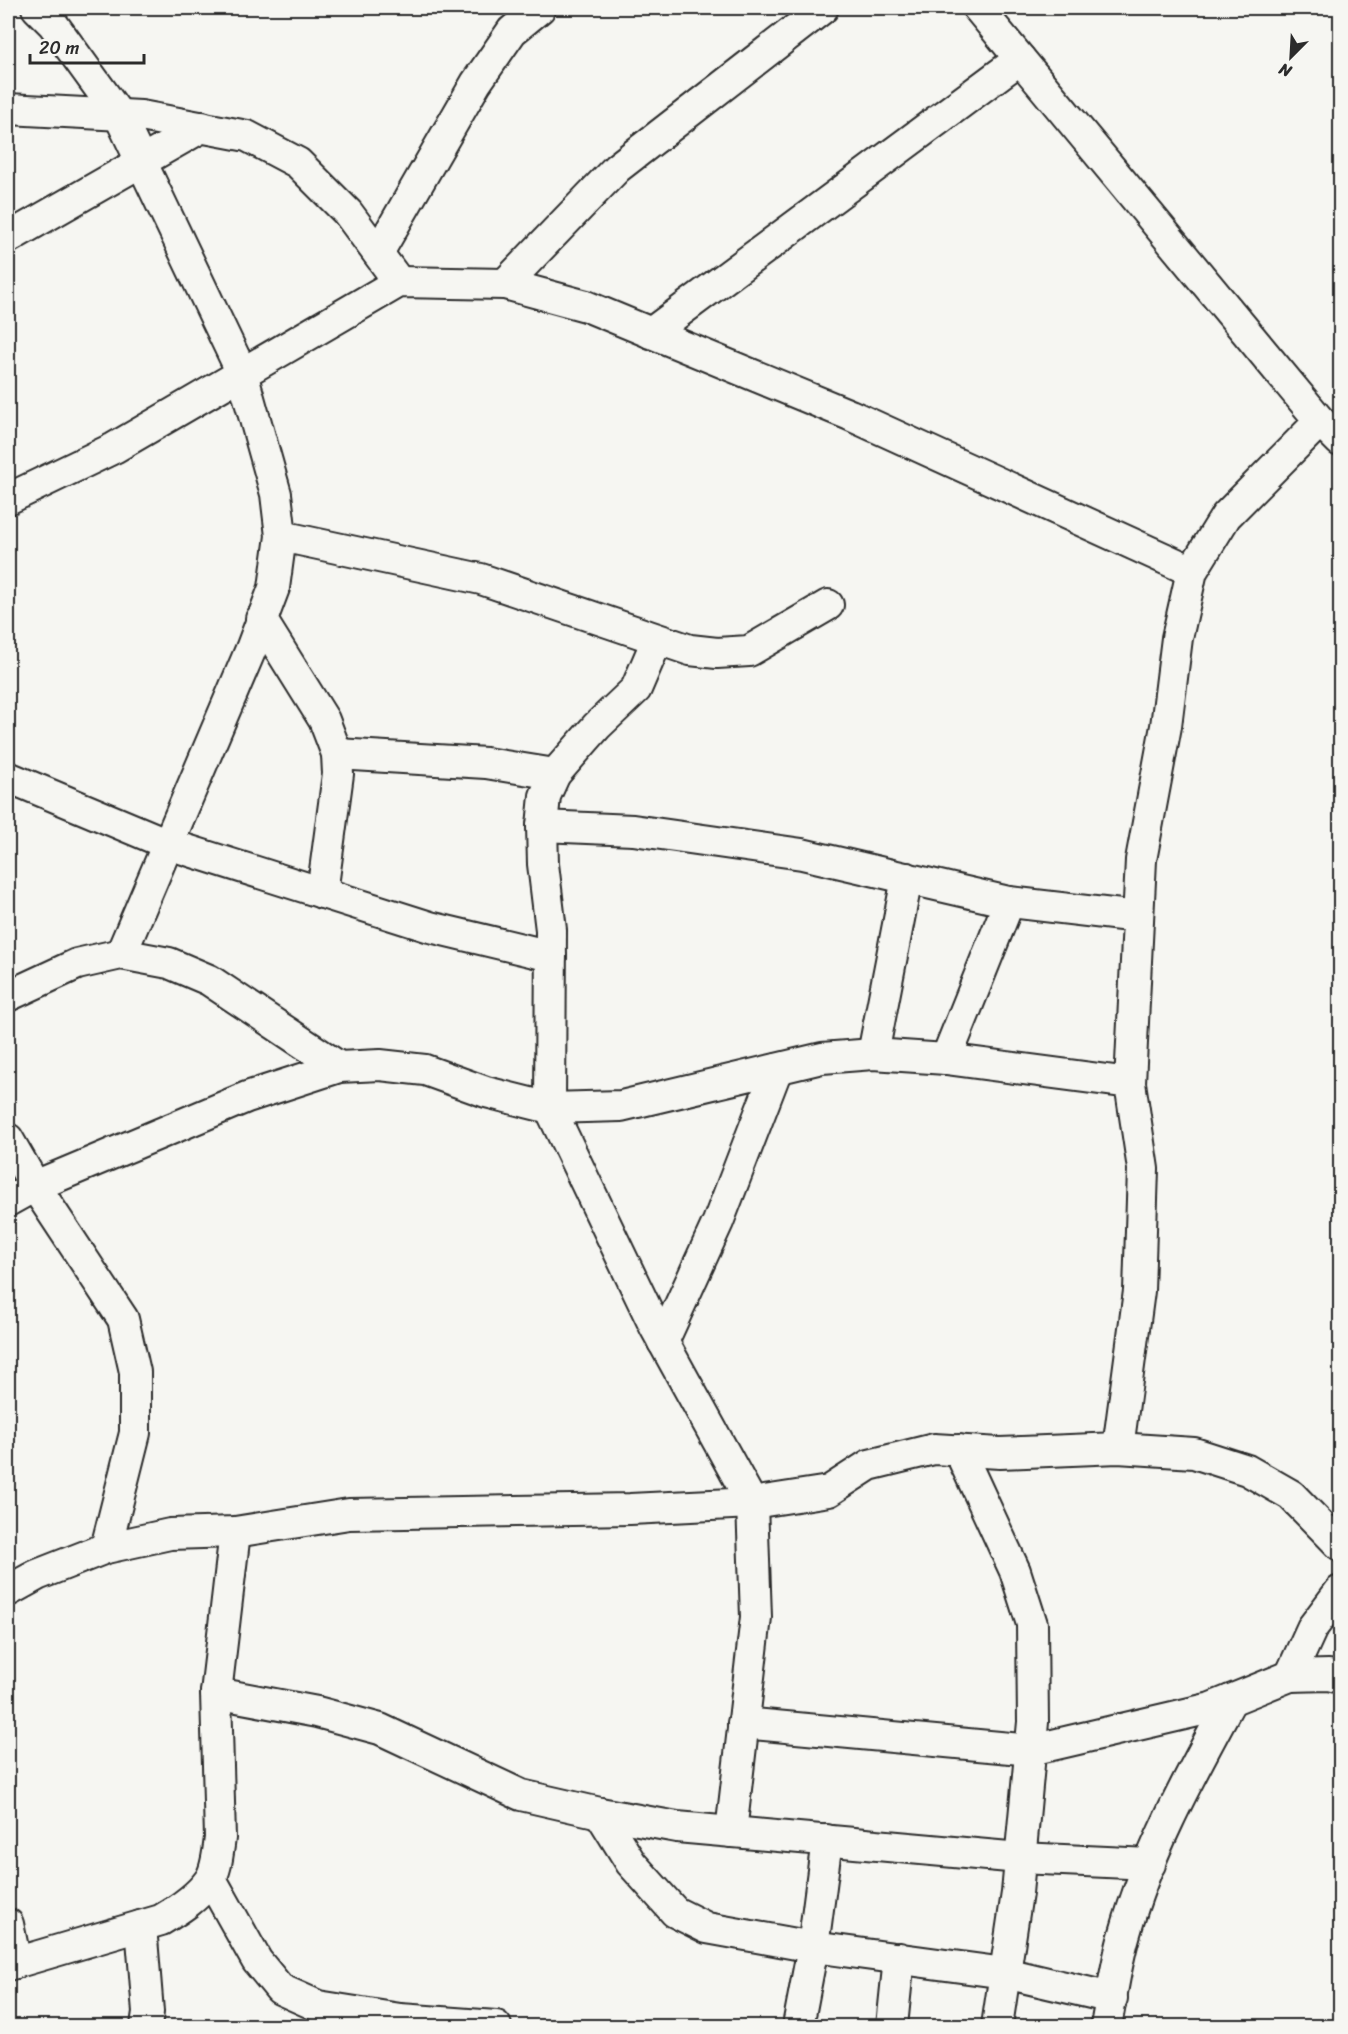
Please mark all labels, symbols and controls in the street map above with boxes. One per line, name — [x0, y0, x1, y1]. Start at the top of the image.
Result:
scale bar — [30, 27, 144, 65]
north arrow — [1261, 27, 1321, 87]
text: 20 m — [39, 32, 79, 64]
text: N — [1273, 54, 1297, 86]

